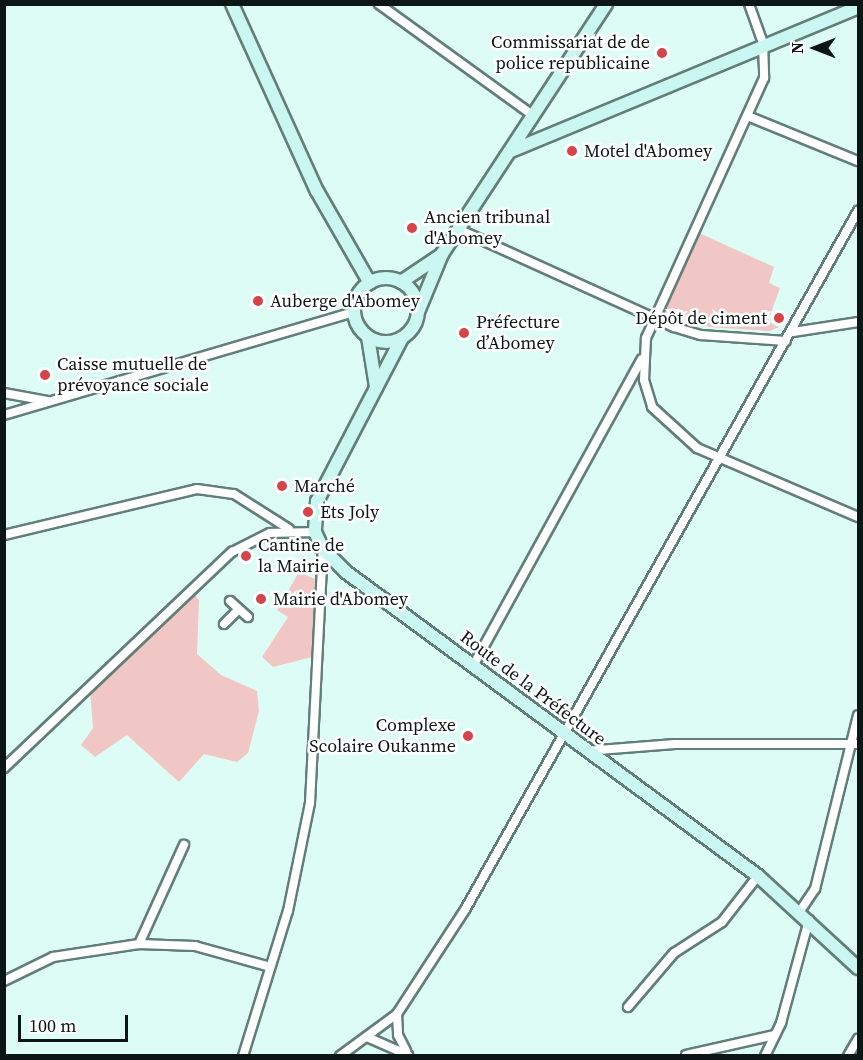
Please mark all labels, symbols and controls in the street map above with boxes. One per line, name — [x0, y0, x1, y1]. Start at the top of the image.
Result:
north arrow — [785, 18, 845, 78]
place label: Commissariat de de police republicaine — [491, 32, 650, 74]
text: N — [786, 42, 808, 54]
marker: Commissariat de de police republicaine — [655, 46, 669, 60]
place label: Motel d'Abomey — [584, 140, 712, 162]
marker: Motel d'Abomey — [565, 144, 579, 158]
place label: Ancien tribunal d'Abomey — [424, 207, 550, 250]
marker: Ancien tribunal d'Abomey — [405, 221, 419, 235]
place label: Auberge d'Abomey — [270, 290, 420, 312]
marker: Auberge d'Abomey — [251, 294, 265, 308]
place label: Dépôt de ciment — [635, 307, 767, 329]
marker: Dépôt de ciment — [772, 311, 786, 325]
place label: Préfecture d’Abomey — [476, 312, 560, 354]
marker: Préfecture d’Abomey — [457, 326, 471, 340]
place label: Caisse mutuelle de prévoyance sociale — [57, 354, 209, 397]
marker: Caisse mutuelle de prévoyance sociale — [38, 368, 52, 382]
place label: Marché — [294, 475, 355, 497]
marker: Marché — [275, 479, 289, 493]
place label: Ets Joly — [320, 501, 379, 523]
marker: Ets Joly — [301, 505, 315, 519]
place label: Cantine de la Mairie — [258, 535, 344, 578]
marker: Cantine de la Mairie — [239, 549, 253, 563]
place label: Mairie d'Abomey — [273, 588, 408, 610]
marker: Mairie d'Abomey — [254, 592, 268, 606]
street label: Route de la Préfecture — [456, 626, 610, 750]
place label: Complexe Scolaire Oukanme — [309, 715, 456, 758]
marker: Complexe Scolaire Oukanme — [461, 729, 475, 743]
scale bar — [21, 1003, 130, 1041]
text: 100 m — [29, 1013, 76, 1038]

